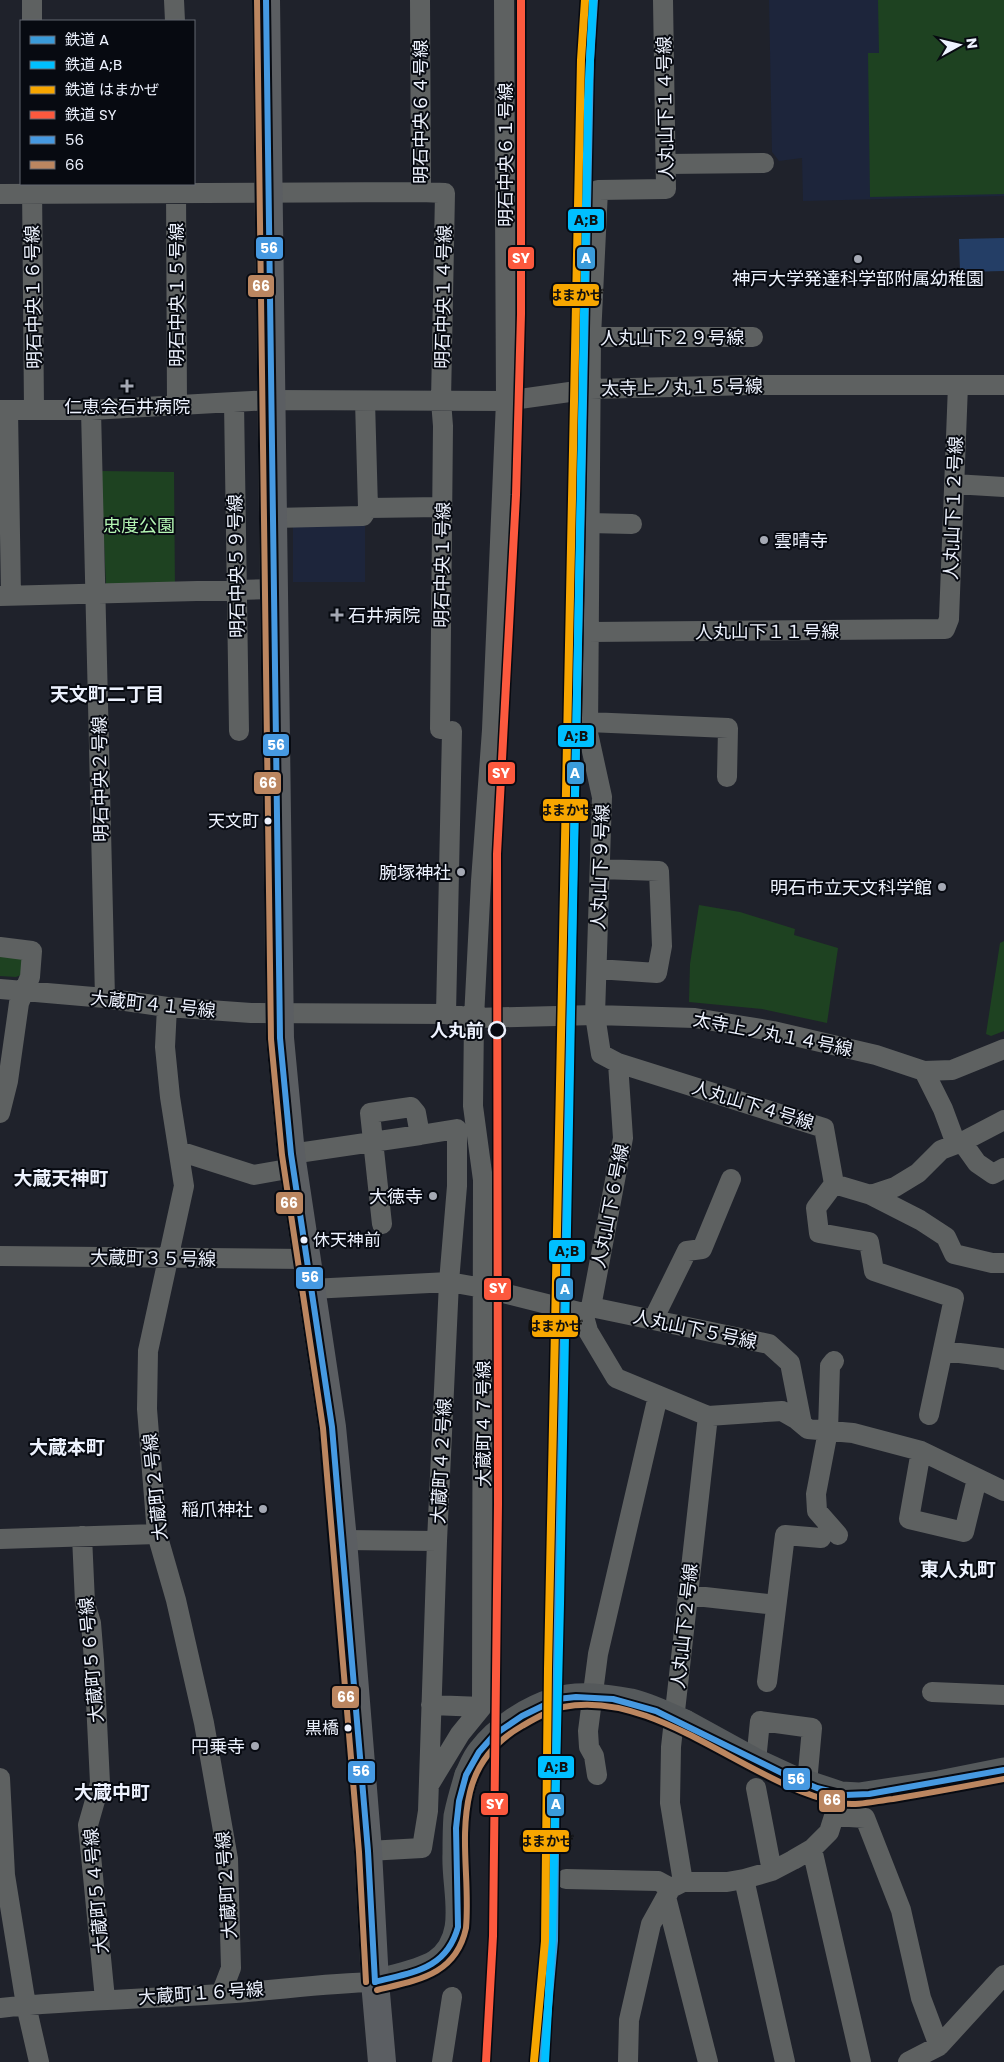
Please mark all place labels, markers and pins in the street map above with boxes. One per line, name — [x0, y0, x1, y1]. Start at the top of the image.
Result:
marker: 神戸大学発達科学部附属幼稚園 — [852, 253, 864, 265]
place label: 神戸大学発達科学部附属幼稚園 — [732, 266, 984, 291]
marker: 仁恵会石井病院 — [120, 379, 134, 393]
place label: 仁恵会石井病院 — [64, 394, 190, 419]
place label: 雲晴寺 — [774, 528, 828, 553]
marker: 雲晴寺 — [758, 534, 770, 546]
place label: 石井病院 — [348, 603, 420, 628]
marker: 石井病院 — [330, 608, 344, 622]
place label: 天文町 — [208, 809, 259, 833]
marker: 天文町 — [263, 816, 273, 826]
place label: 腕塚神社 — [379, 860, 451, 885]
marker: 腕塚神社 — [455, 866, 467, 878]
place label: 明石市立天文科学館 — [770, 875, 932, 900]
marker: 明石市立天文科学館 — [936, 881, 948, 893]
place label: 人丸前 — [430, 1018, 484, 1043]
marker: 人丸前 — [488, 1021, 506, 1039]
place label: 大徳寺 — [369, 1184, 423, 1209]
marker: 大徳寺 — [427, 1190, 439, 1202]
place label: 休天神前 — [313, 1228, 381, 1252]
marker: 休天神前 — [299, 1235, 309, 1245]
place label: 稲爪神社 — [181, 1497, 253, 1522]
marker: 稲爪神社 — [257, 1503, 269, 1515]
place label: 黒橋 — [305, 1716, 339, 1740]
marker: 黒橋 — [343, 1723, 353, 1733]
place label: 円乗寺 — [191, 1734, 245, 1759]
marker: 円乗寺 — [249, 1740, 261, 1752]

